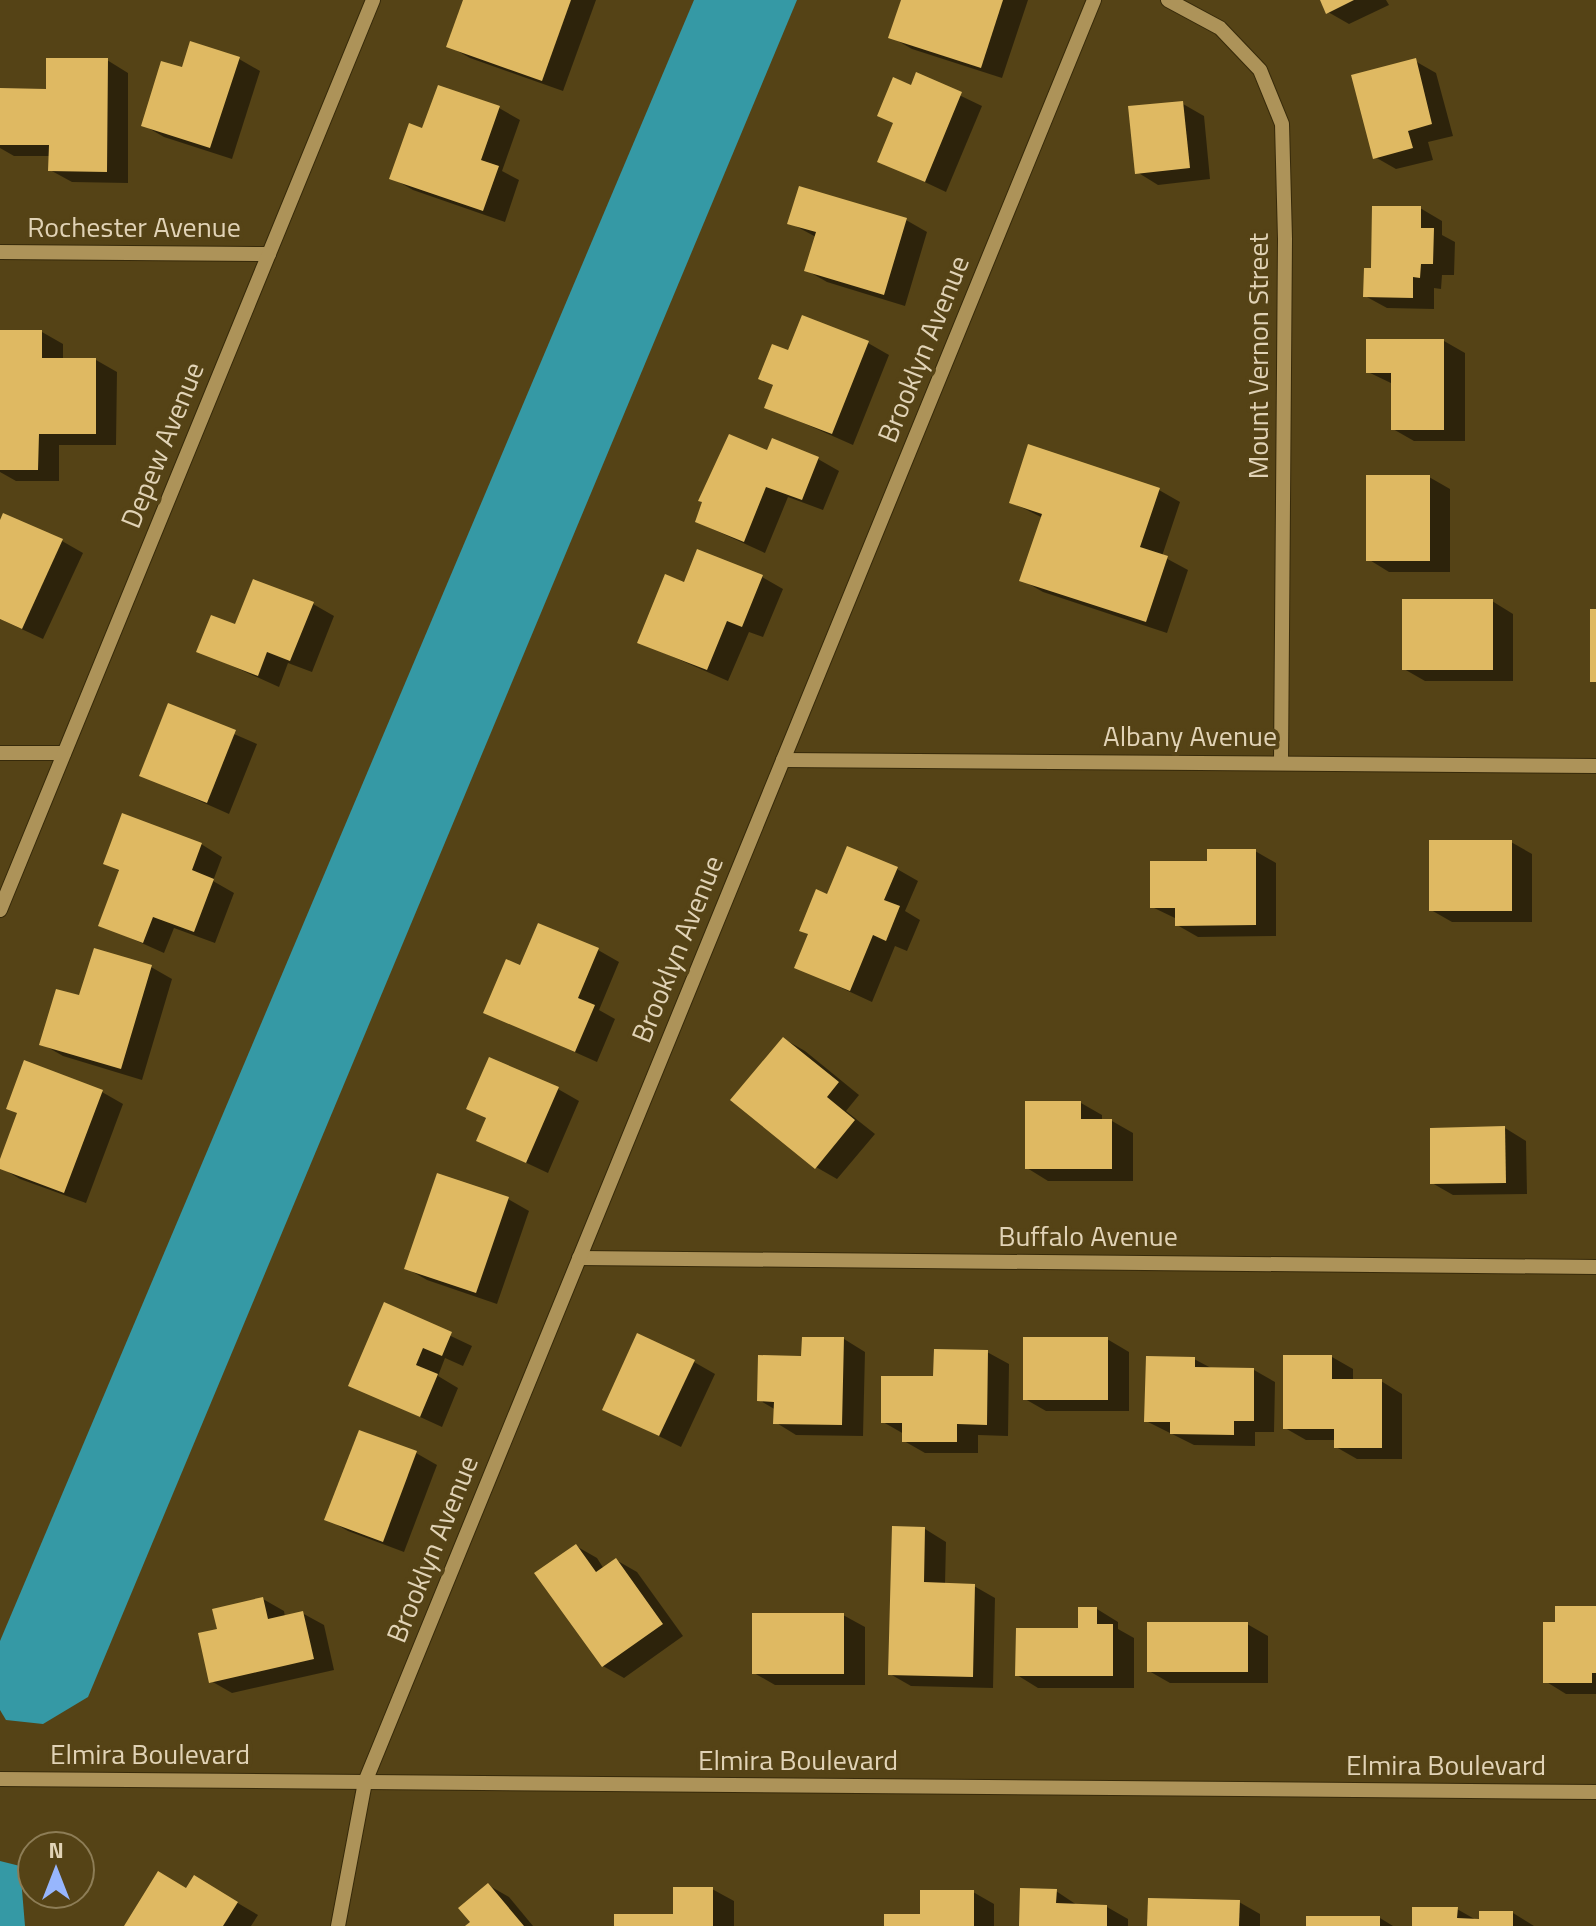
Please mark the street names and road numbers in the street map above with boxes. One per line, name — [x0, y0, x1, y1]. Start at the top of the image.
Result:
street label: Rochester Avenue — [27, 205, 241, 248]
street label: Mount Vernon Street — [1236, 233, 1279, 479]
street label: Brooklyn Avenue — [865, 249, 980, 449]
street label: Depew Avenue — [109, 355, 214, 534]
street label: Albany Avenue — [1103, 714, 1277, 757]
street label: Brooklyn Avenue — [619, 849, 734, 1049]
street label: Buffalo Avenue — [998, 1214, 1178, 1257]
street label: Brooklyn Avenue — [374, 1449, 489, 1649]
street label: Elmira Boulevard — [50, 1732, 250, 1775]
street label: Elmira Boulevard — [698, 1738, 898, 1781]
street label: Elmira Boulevard — [1346, 1743, 1546, 1786]

